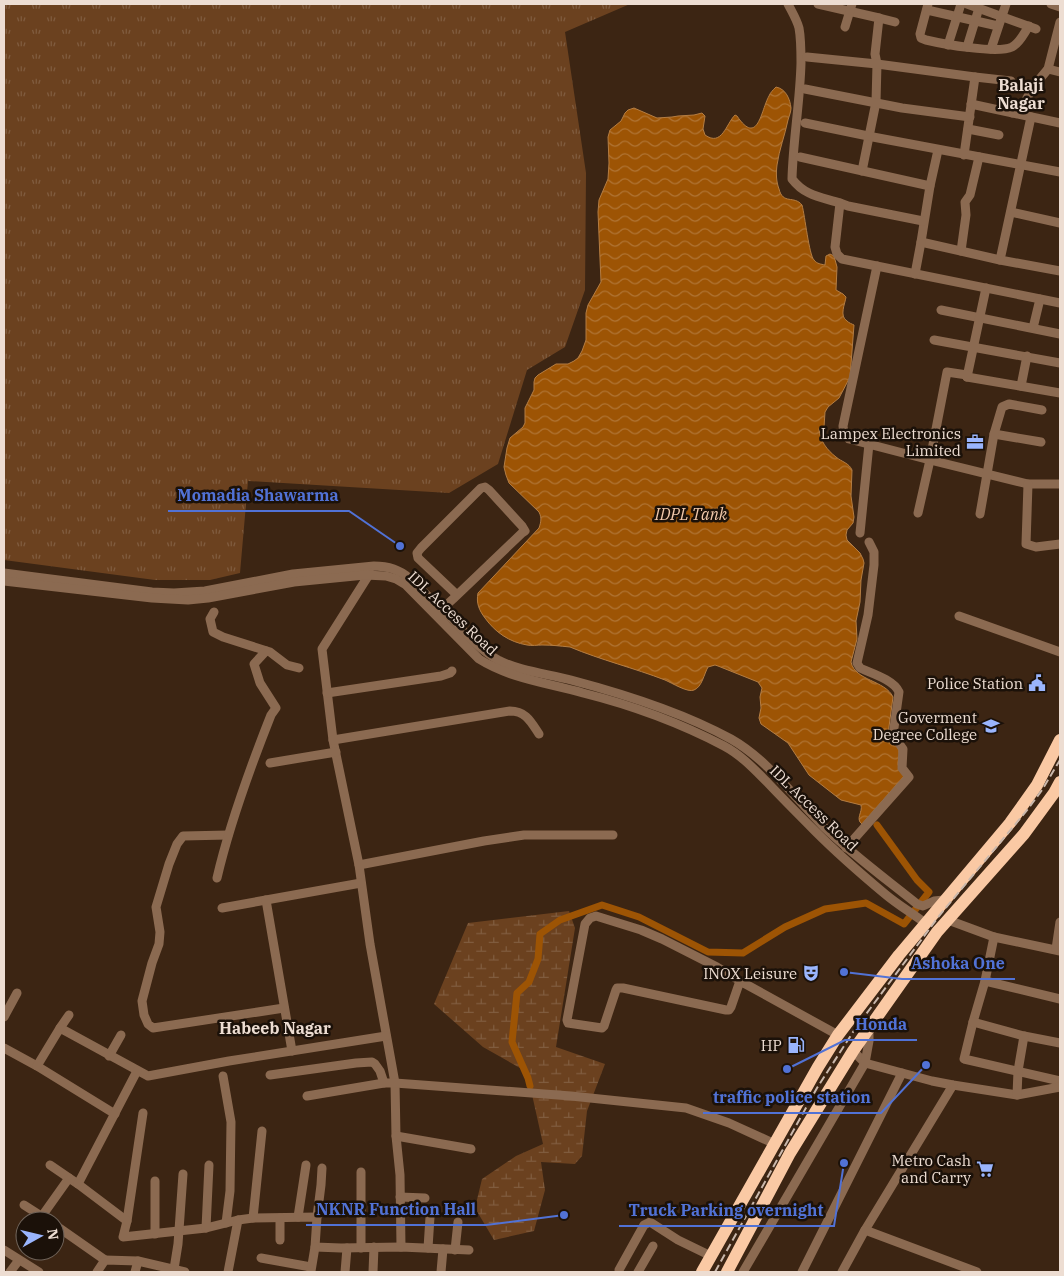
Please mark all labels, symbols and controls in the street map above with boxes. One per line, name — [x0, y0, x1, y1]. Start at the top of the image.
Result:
district label: Balaji Nagar — [997, 75, 1045, 113]
place label: Lampex Electronics Limited — [821, 424, 961, 460]
office icon: Lampex Electronics Limited — [965, 432, 985, 452]
callout: Momadia Shawarma — [168, 480, 349, 511]
text: Momadia Shawarma — [177, 485, 339, 505]
water label: IDPL Tank — [654, 504, 728, 524]
street label: IDL Access Road — [404, 567, 502, 659]
public building icon: Police Station — [1027, 673, 1047, 693]
place label: Police Station — [927, 674, 1023, 693]
place label: Goverment Degree College — [873, 708, 977, 744]
school or university icon: Goverment Degree College — [981, 716, 1001, 736]
street label: IDL Access Road — [766, 761, 862, 855]
callout: Ashoka One — [902, 948, 1015, 979]
text: Ashoka One — [911, 953, 1005, 973]
theatre icon: INOX Leisure — [801, 963, 821, 983]
place label: INOX Leisure — [703, 964, 797, 983]
callout: Honda — [845, 1009, 917, 1040]
text: Honda — [855, 1014, 907, 1034]
district label: Habeeb Nagar — [219, 1018, 331, 1038]
fuel station icon: HP — [786, 1035, 806, 1055]
place label: HP — [761, 1036, 782, 1055]
callout: traffic police station — [703, 1082, 881, 1113]
text: traffic police station — [713, 1087, 871, 1107]
place label: Metro Cash and Carry — [892, 1151, 971, 1187]
supermarket icon: Metro Cash and Carry — [975, 1159, 995, 1179]
callout: NKNR Function Hall — [306, 1194, 486, 1225]
callout: Truck Parking overnight — [619, 1195, 834, 1226]
text: NKNR Function Hall — [316, 1199, 476, 1219]
text: Truck Parking overnight — [629, 1200, 823, 1220]
north arrow — [15, 1211, 65, 1261]
text: N — [43, 1227, 63, 1241]

